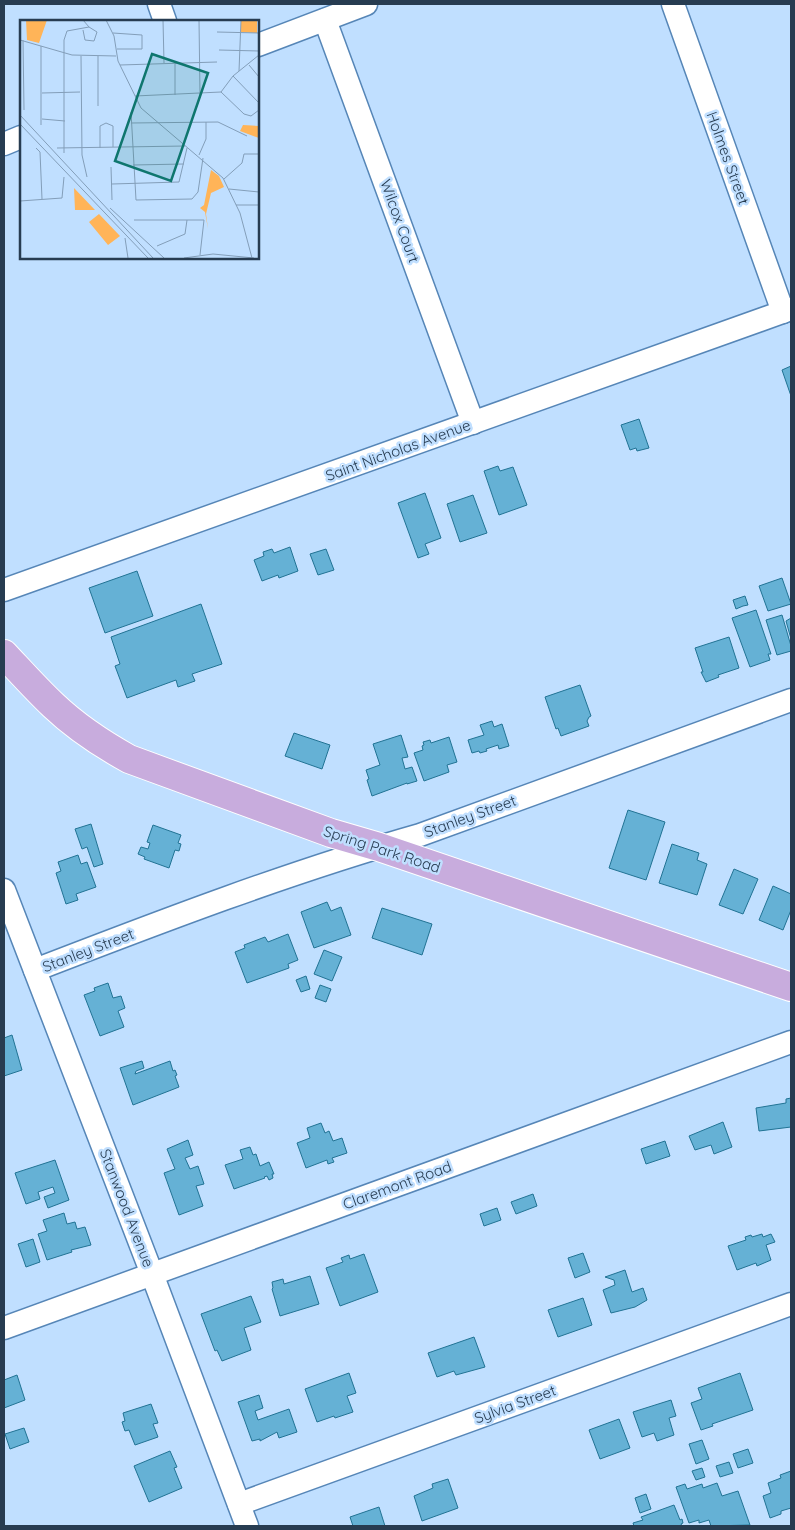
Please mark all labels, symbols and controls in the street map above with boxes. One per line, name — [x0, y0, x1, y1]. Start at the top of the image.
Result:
inset map — [20, 20, 259, 259]
street label: Holmes Street — [702, 109, 754, 207]
street label: Wilcox Court — [376, 177, 424, 265]
street label: Saint Nicholas Avenue — [323, 415, 473, 485]
street label: Stanley Street — [421, 791, 519, 841]
street label: Spring Park Road — [321, 821, 443, 877]
street label: Stanley Street — [40, 924, 136, 976]
street label: Stanwood Avenue — [96, 1146, 158, 1270]
street label: Claremont Road — [340, 1157, 454, 1213]
street label: Sylvia Street — [472, 1380, 558, 1428]

